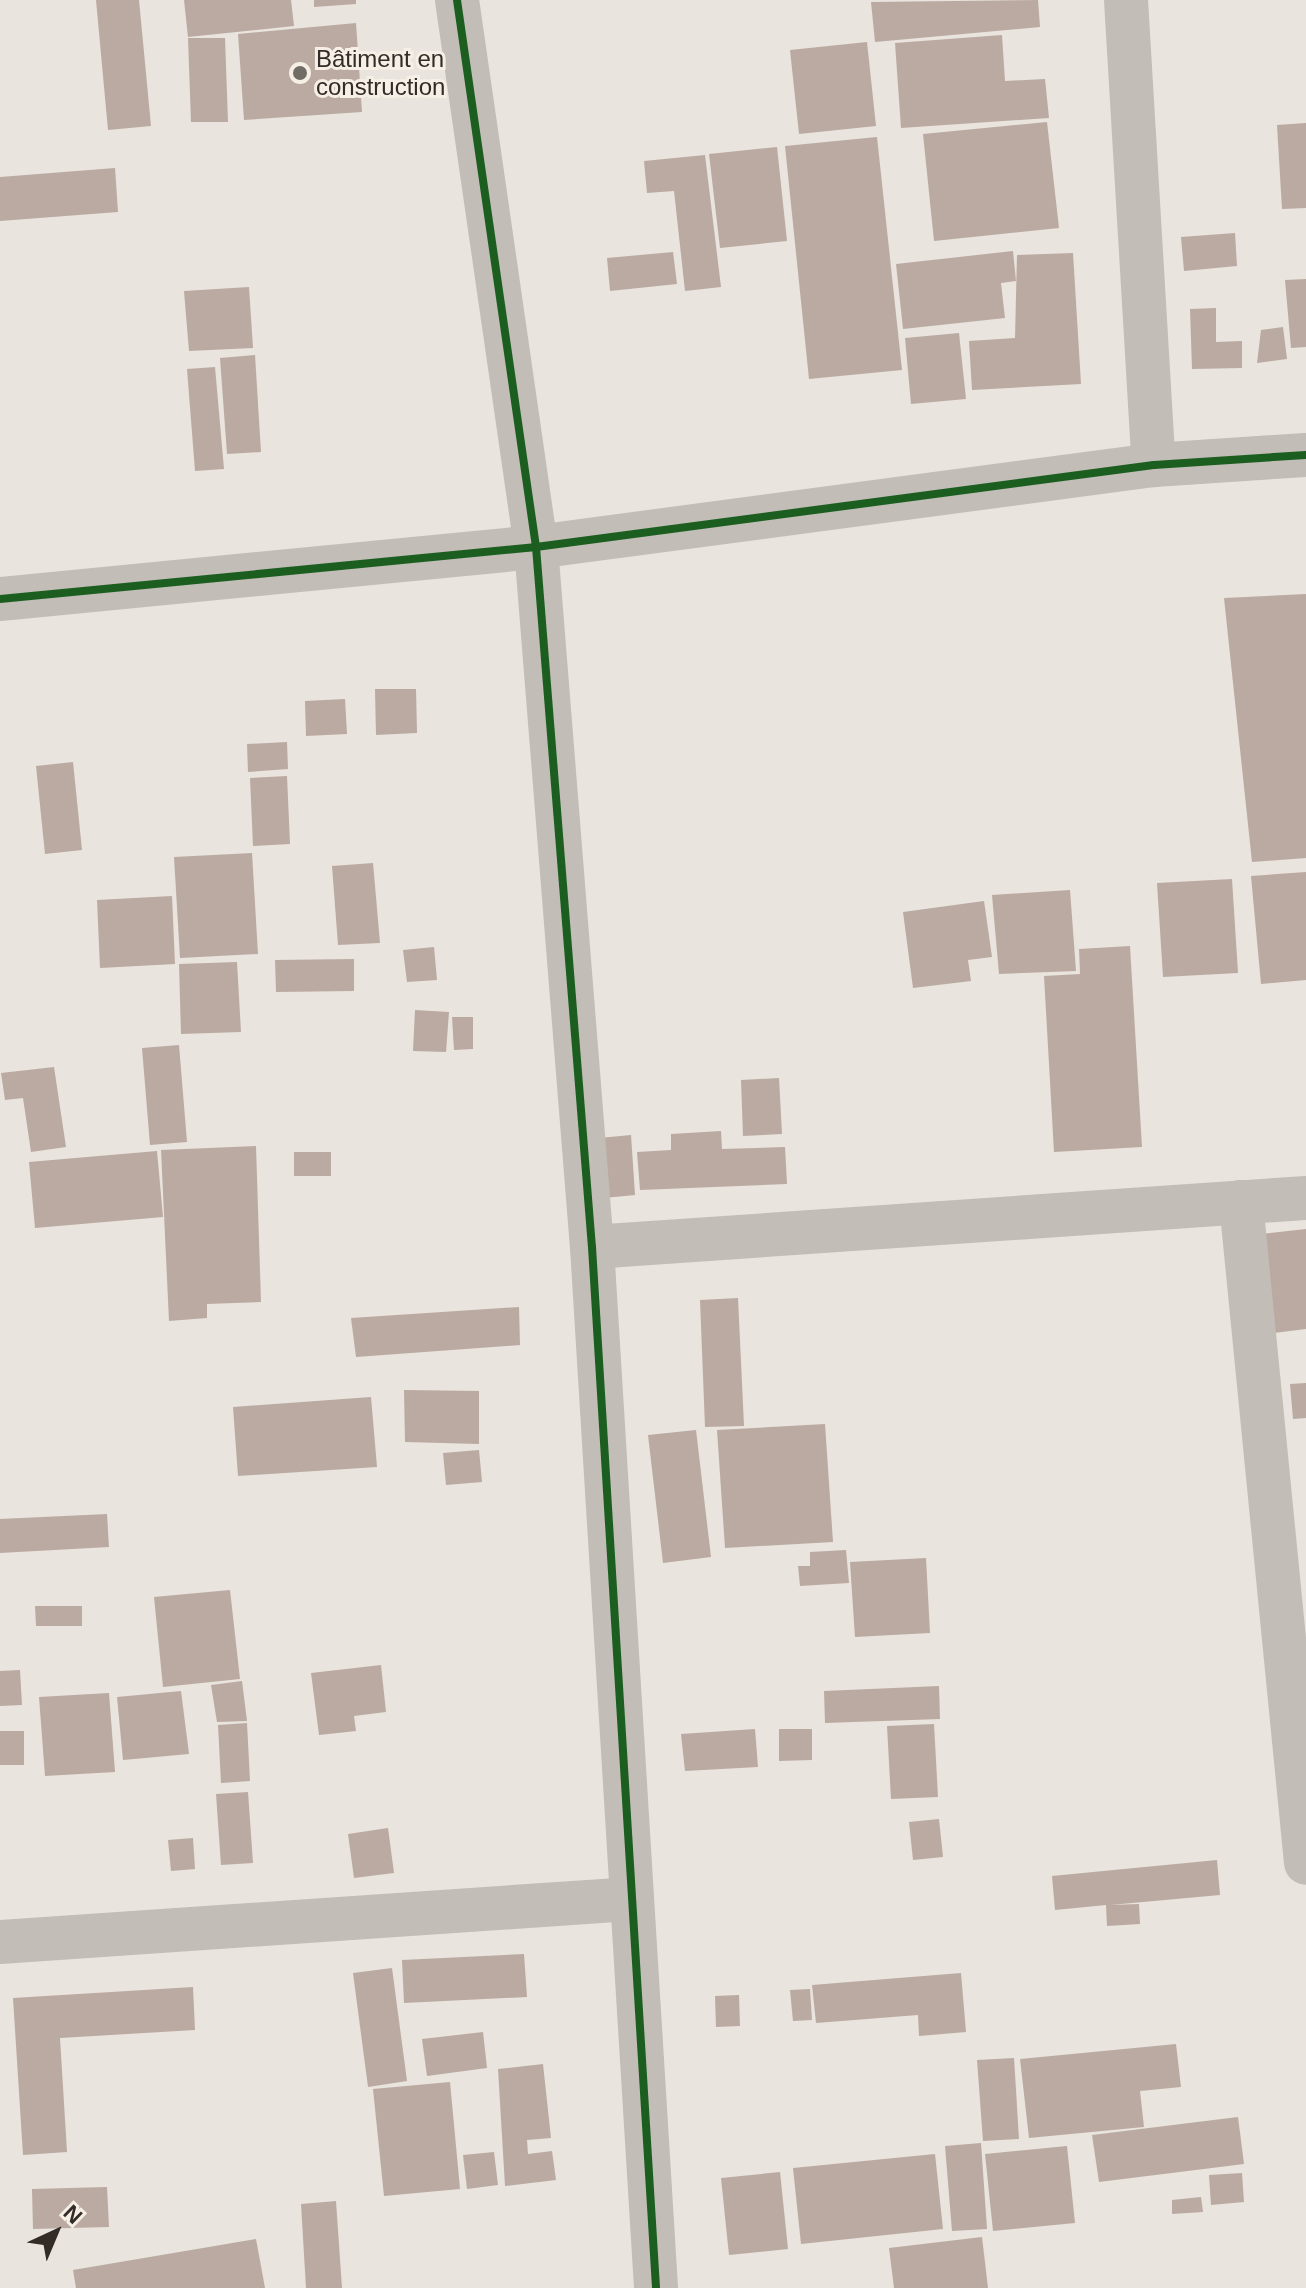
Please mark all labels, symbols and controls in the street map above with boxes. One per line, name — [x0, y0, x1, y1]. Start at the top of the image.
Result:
place label: Bâtiment en construction — [316, 45, 445, 101]
marker: Bâtiment en construction — [291, 64, 309, 82]
north arrow — [16, 2192, 96, 2272]
text: N — [59, 2200, 87, 2229]

